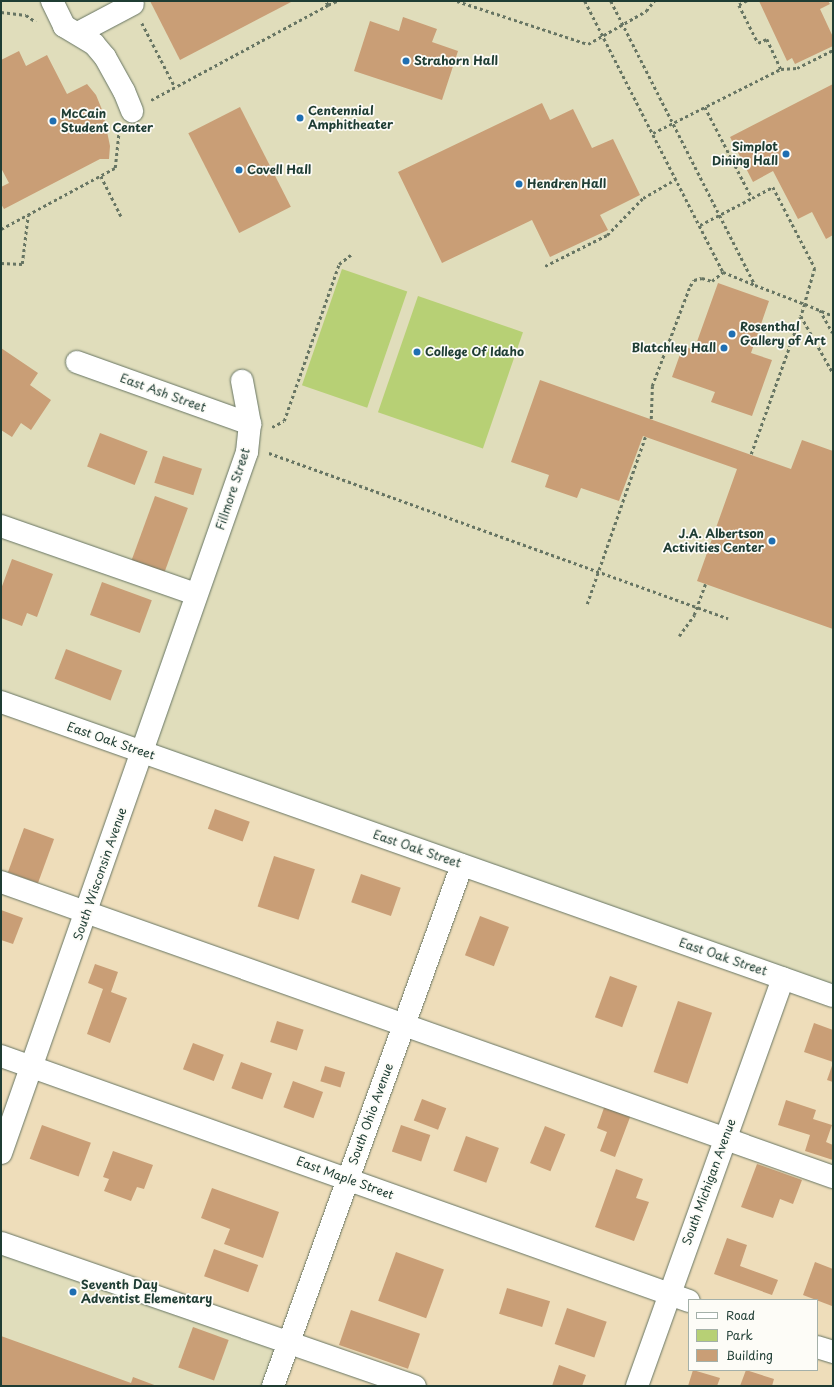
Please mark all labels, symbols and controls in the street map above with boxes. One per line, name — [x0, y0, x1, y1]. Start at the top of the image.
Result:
place label: Strahorn Hall — [414, 54, 498, 68]
marker: Strahorn Hall — [401, 56, 411, 66]
place label: Centennial Amphitheater — [308, 104, 393, 132]
place label: McCain Student Center — [61, 107, 154, 135]
marker: Centennial Amphitheater — [295, 113, 305, 123]
marker: McCain Student Center — [48, 116, 58, 126]
place label: Simplot Dining Hall — [711, 140, 778, 168]
marker: Simplot Dining Hall — [781, 149, 791, 159]
place label: Covell Hall — [247, 163, 311, 177]
marker: Covell Hall — [234, 165, 244, 175]
place label: Hendren Hall — [527, 177, 607, 191]
marker: Hendren Hall — [514, 179, 524, 189]
place label: Rosenthal Gallery of Art — [740, 320, 826, 348]
marker: Rosenthal Gallery of Art — [727, 329, 737, 339]
place label: Blatchley Hall — [631, 341, 716, 355]
marker: Blatchley Hall — [719, 343, 729, 353]
place label: College Of Idaho — [425, 345, 525, 359]
marker: College Of Idaho — [412, 347, 422, 357]
street label: East Ash Street — [118, 371, 208, 415]
street label: Fillmore Street — [213, 446, 253, 532]
place label: J.A. Albertson Activities Center — [662, 527, 764, 555]
marker: J.A. Albertson Activities Center — [767, 536, 777, 546]
street label: East Oak Street — [65, 719, 157, 763]
street label: South Wisconsin Avenue — [70, 805, 130, 943]
street label: East Oak Street — [371, 827, 463, 871]
street label: East Oak Street — [677, 935, 769, 979]
street label: South Ohio Avenue — [346, 1061, 396, 1167]
street label: South Michigan Avenue — [679, 1117, 739, 1247]
street label: East Maple Street — [294, 1153, 396, 1203]
place label: Seventh Day Adventist Elementary — [81, 1278, 213, 1306]
marker: Seventh Day Adventist Elementary — [68, 1287, 78, 1297]
legend — [688, 1299, 818, 1371]
text: Road — [726, 1306, 755, 1324]
text: Park — [726, 1326, 753, 1344]
text: Building — [726, 1346, 773, 1364]

